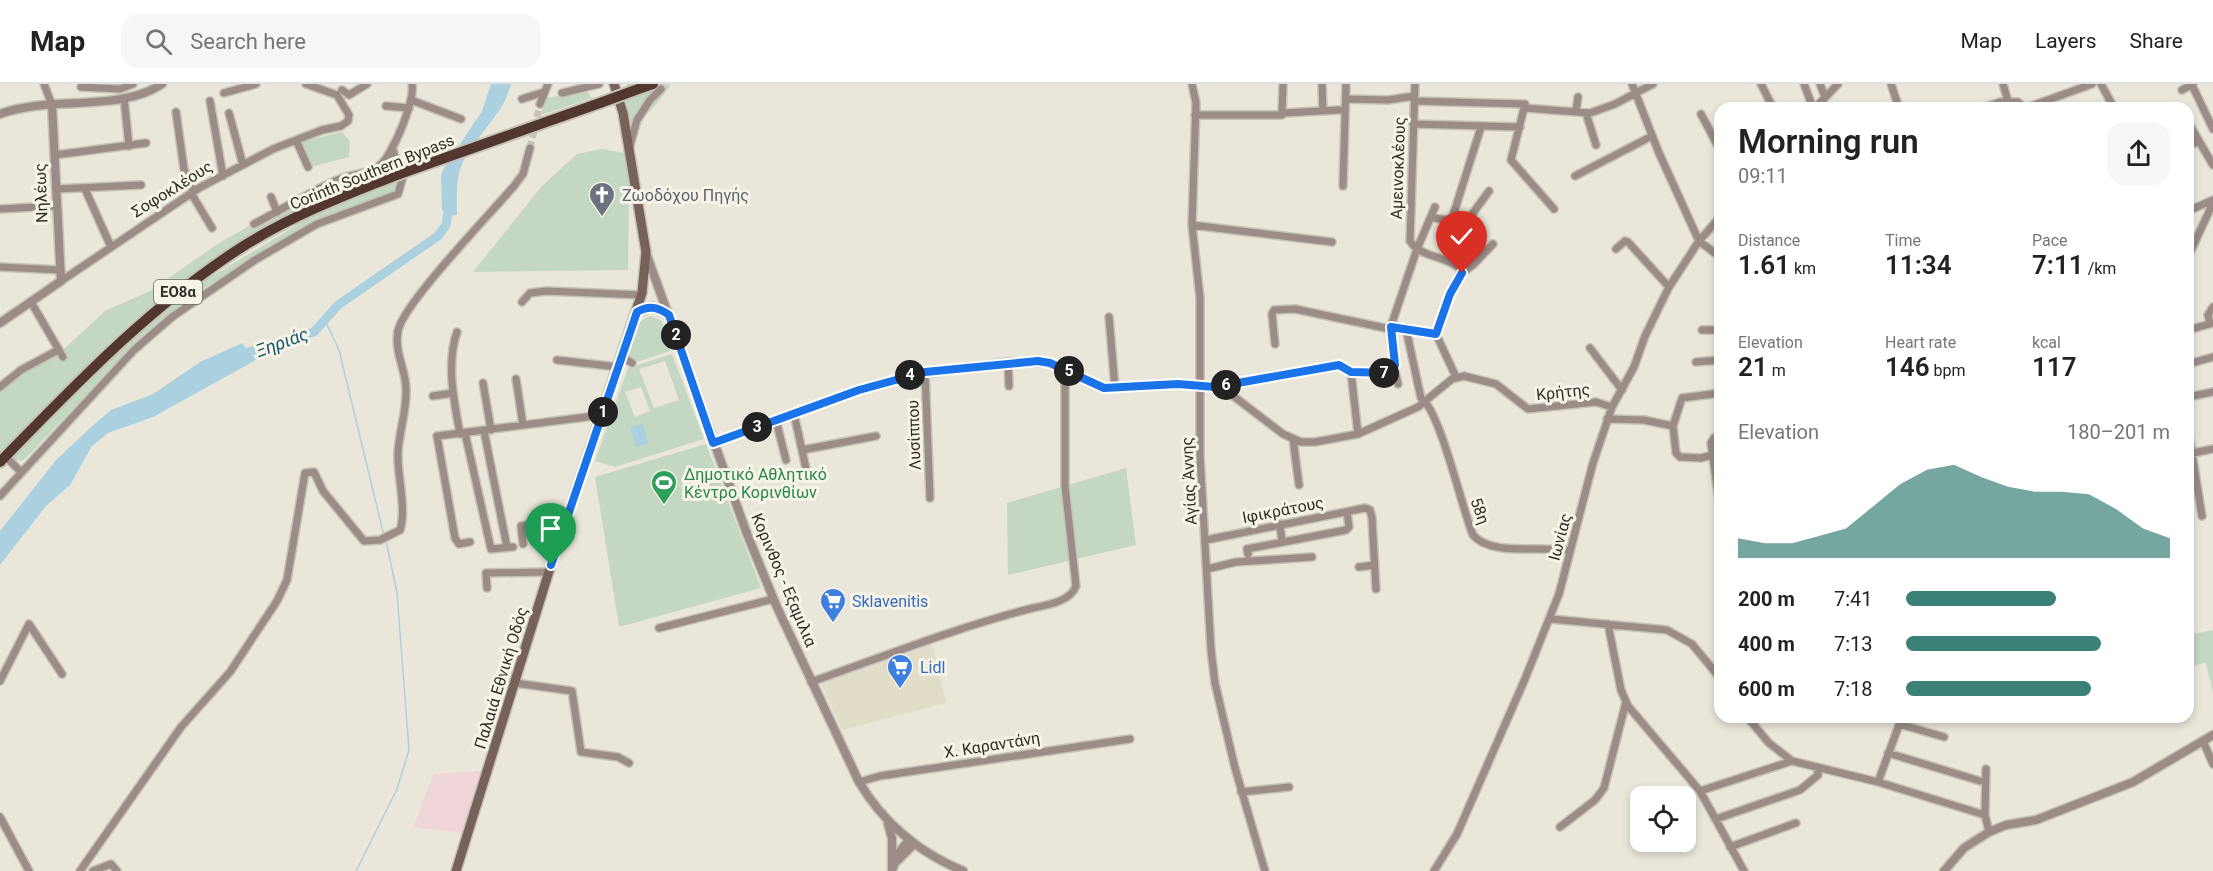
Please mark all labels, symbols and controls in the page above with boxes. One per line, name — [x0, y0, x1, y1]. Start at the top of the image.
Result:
search box — [121, 14, 541, 68]
text: Map — [30, 25, 85, 58]
icon: search — [142, 25, 175, 58]
text: Search here — [190, 29, 306, 54]
text: Map — [1960, 29, 2002, 53]
text: Layers — [2035, 29, 2096, 53]
text: Share — [2129, 29, 2183, 53]
street label: Αμεινοκλέους — [1387, 116, 1409, 220]
text: Morning run — [1738, 122, 1919, 161]
button: share — [2107, 122, 2170, 185]
street label: Corinth Southern Bypass — [287, 130, 457, 214]
street label: Σοφοκλέους — [128, 157, 216, 221]
street label: Νηλέως — [30, 163, 52, 223]
text: 09:11 — [1738, 164, 1788, 188]
church icon: Ζωοδόχου Πηγής — [587, 180, 617, 218]
place label: Ζωοδόχου Πηγής — [622, 186, 749, 205]
pin — [1436, 211, 1487, 273]
icon: check — [1445, 220, 1478, 253]
text: Distance — [1738, 231, 1800, 250]
text: Time — [1885, 231, 1921, 250]
text: Pace — [2032, 231, 2068, 250]
text: 1.61 — [1738, 250, 1790, 280]
text: 11:34 — [1885, 250, 1952, 280]
text: 7:11 — [2032, 250, 2084, 280]
text: km — [1790, 259, 1816, 278]
text: /km — [2084, 259, 2116, 278]
road number: ΕΟ8α — [154, 280, 202, 304]
pin: 2 — [661, 320, 691, 350]
water label: Ξηριάς — [253, 323, 311, 361]
text: 2 — [671, 325, 681, 344]
text: Elevation — [1738, 333, 1803, 352]
text: Heart rate — [1885, 333, 1956, 352]
text: kcal — [2032, 333, 2061, 352]
text: 21 — [1738, 352, 1768, 382]
text: 146 — [1885, 352, 1930, 382]
text: 117 — [2032, 352, 2077, 382]
pin: 5 — [1054, 356, 1084, 386]
pin: 7 — [1369, 358, 1399, 388]
pin: 4 — [895, 360, 925, 390]
text: 5 — [1064, 361, 1074, 380]
text: m — [1768, 361, 1786, 380]
text: bpm — [1930, 361, 1966, 380]
text: 7 — [1379, 363, 1389, 382]
text: 4 — [905, 365, 915, 384]
pin: 6 — [1211, 370, 1241, 400]
text: 6 — [1221, 375, 1231, 394]
street label: Κρήτης — [1535, 380, 1591, 404]
pin: 1 — [588, 397, 618, 427]
street label: Λυσίππου — [903, 400, 925, 470]
text: 1 — [598, 402, 608, 421]
pin: 3 — [742, 412, 772, 442]
text: 3 — [752, 417, 762, 436]
text: Elevation — [1738, 420, 1819, 444]
text: 180–201 m — [2067, 420, 2170, 444]
street label: Αγίας Άννης — [1177, 437, 1201, 525]
place label: Δημοτικό Αθλητικό Κέντρο Κορινθίων — [684, 465, 827, 502]
sports icon: Δημοτικό Αθλητικό Κέντρο Κορινθίων — [649, 468, 679, 506]
street label: Ιφικράτους — [1241, 493, 1325, 527]
street label: 58η — [1466, 495, 1494, 527]
pin — [525, 503, 576, 565]
street label: Κορινθος - Εξαμιλια — [747, 510, 821, 650]
street label: Ιωνίας — [1545, 511, 1575, 563]
icon: arrive — [534, 512, 567, 545]
supermarket icon: Sklavenitis — [818, 586, 848, 624]
text: 200 m — [1738, 587, 1795, 611]
text: 7:41 — [1834, 587, 1873, 611]
place label: Sklavenitis — [852, 592, 928, 611]
street label: Παλαιά Εθνική Οδός — [470, 605, 532, 751]
text: 400 m — [1738, 632, 1795, 656]
text: 7:13 — [1834, 632, 1873, 656]
supermarket icon: Lidl — [885, 652, 915, 690]
place label: Lidl — [920, 658, 945, 677]
text: 600 m — [1738, 677, 1795, 701]
text: 7:18 — [1834, 677, 1873, 701]
street label: Χ. Καραντάνη — [943, 728, 1041, 762]
map controls — [1630, 786, 1696, 852]
button: locate — [1630, 786, 1696, 852]

